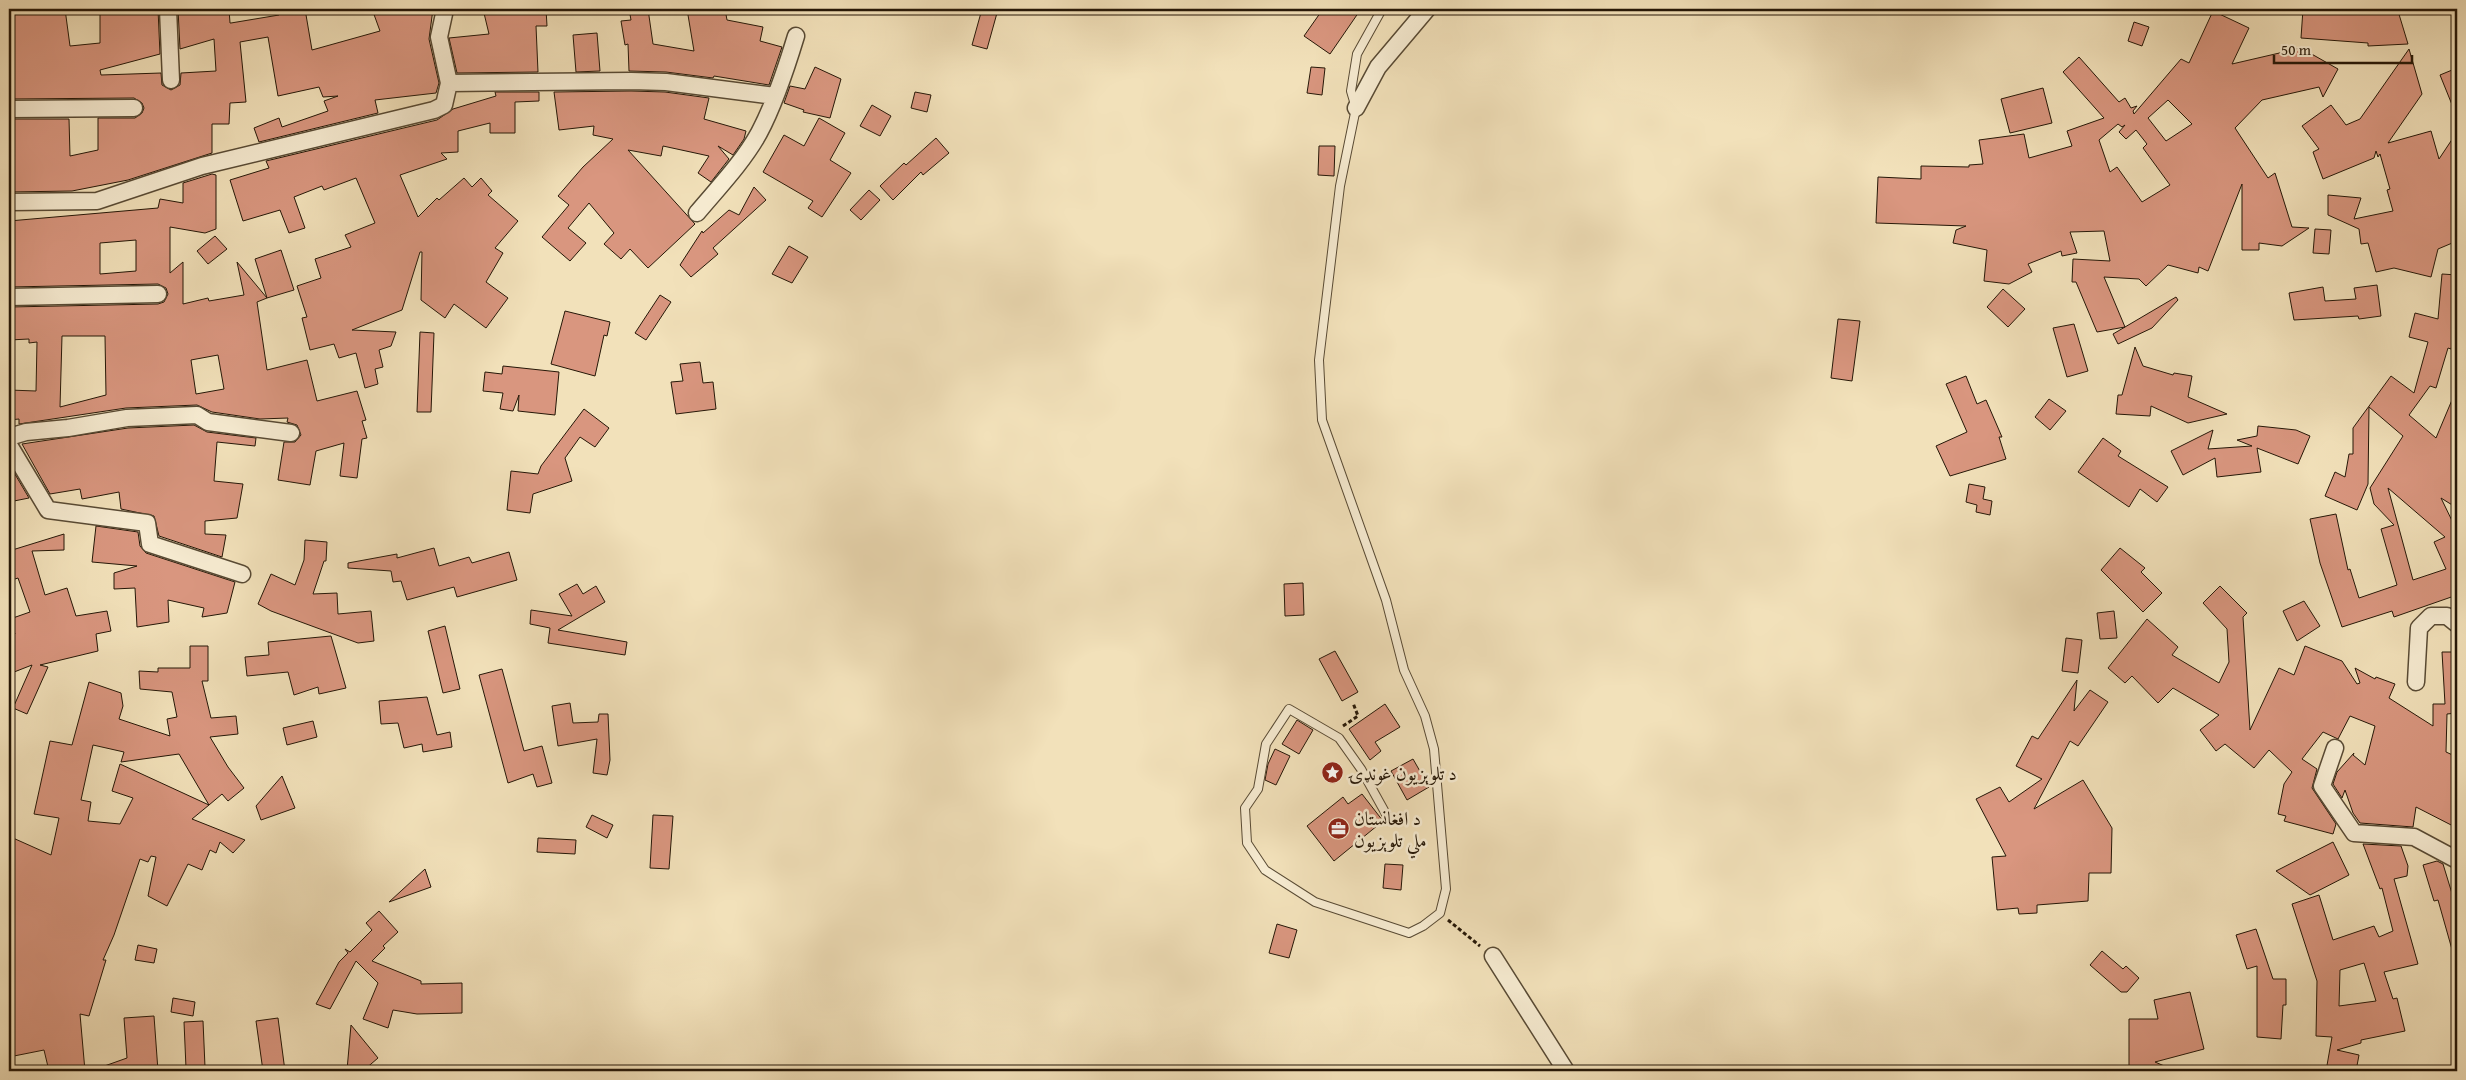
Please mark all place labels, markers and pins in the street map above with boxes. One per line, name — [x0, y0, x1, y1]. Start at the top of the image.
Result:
place label: د تلوېزیون غونډۍ — [1348, 759, 1457, 787]
place icon: د تلوېزیون غونډۍ — [1321, 761, 1345, 785]
place label: د افغانستان ملي تلوېزیون — [1354, 804, 1427, 859]
office icon: د افغانستان ملي تلوېزیون — [1326, 817, 1350, 841]

